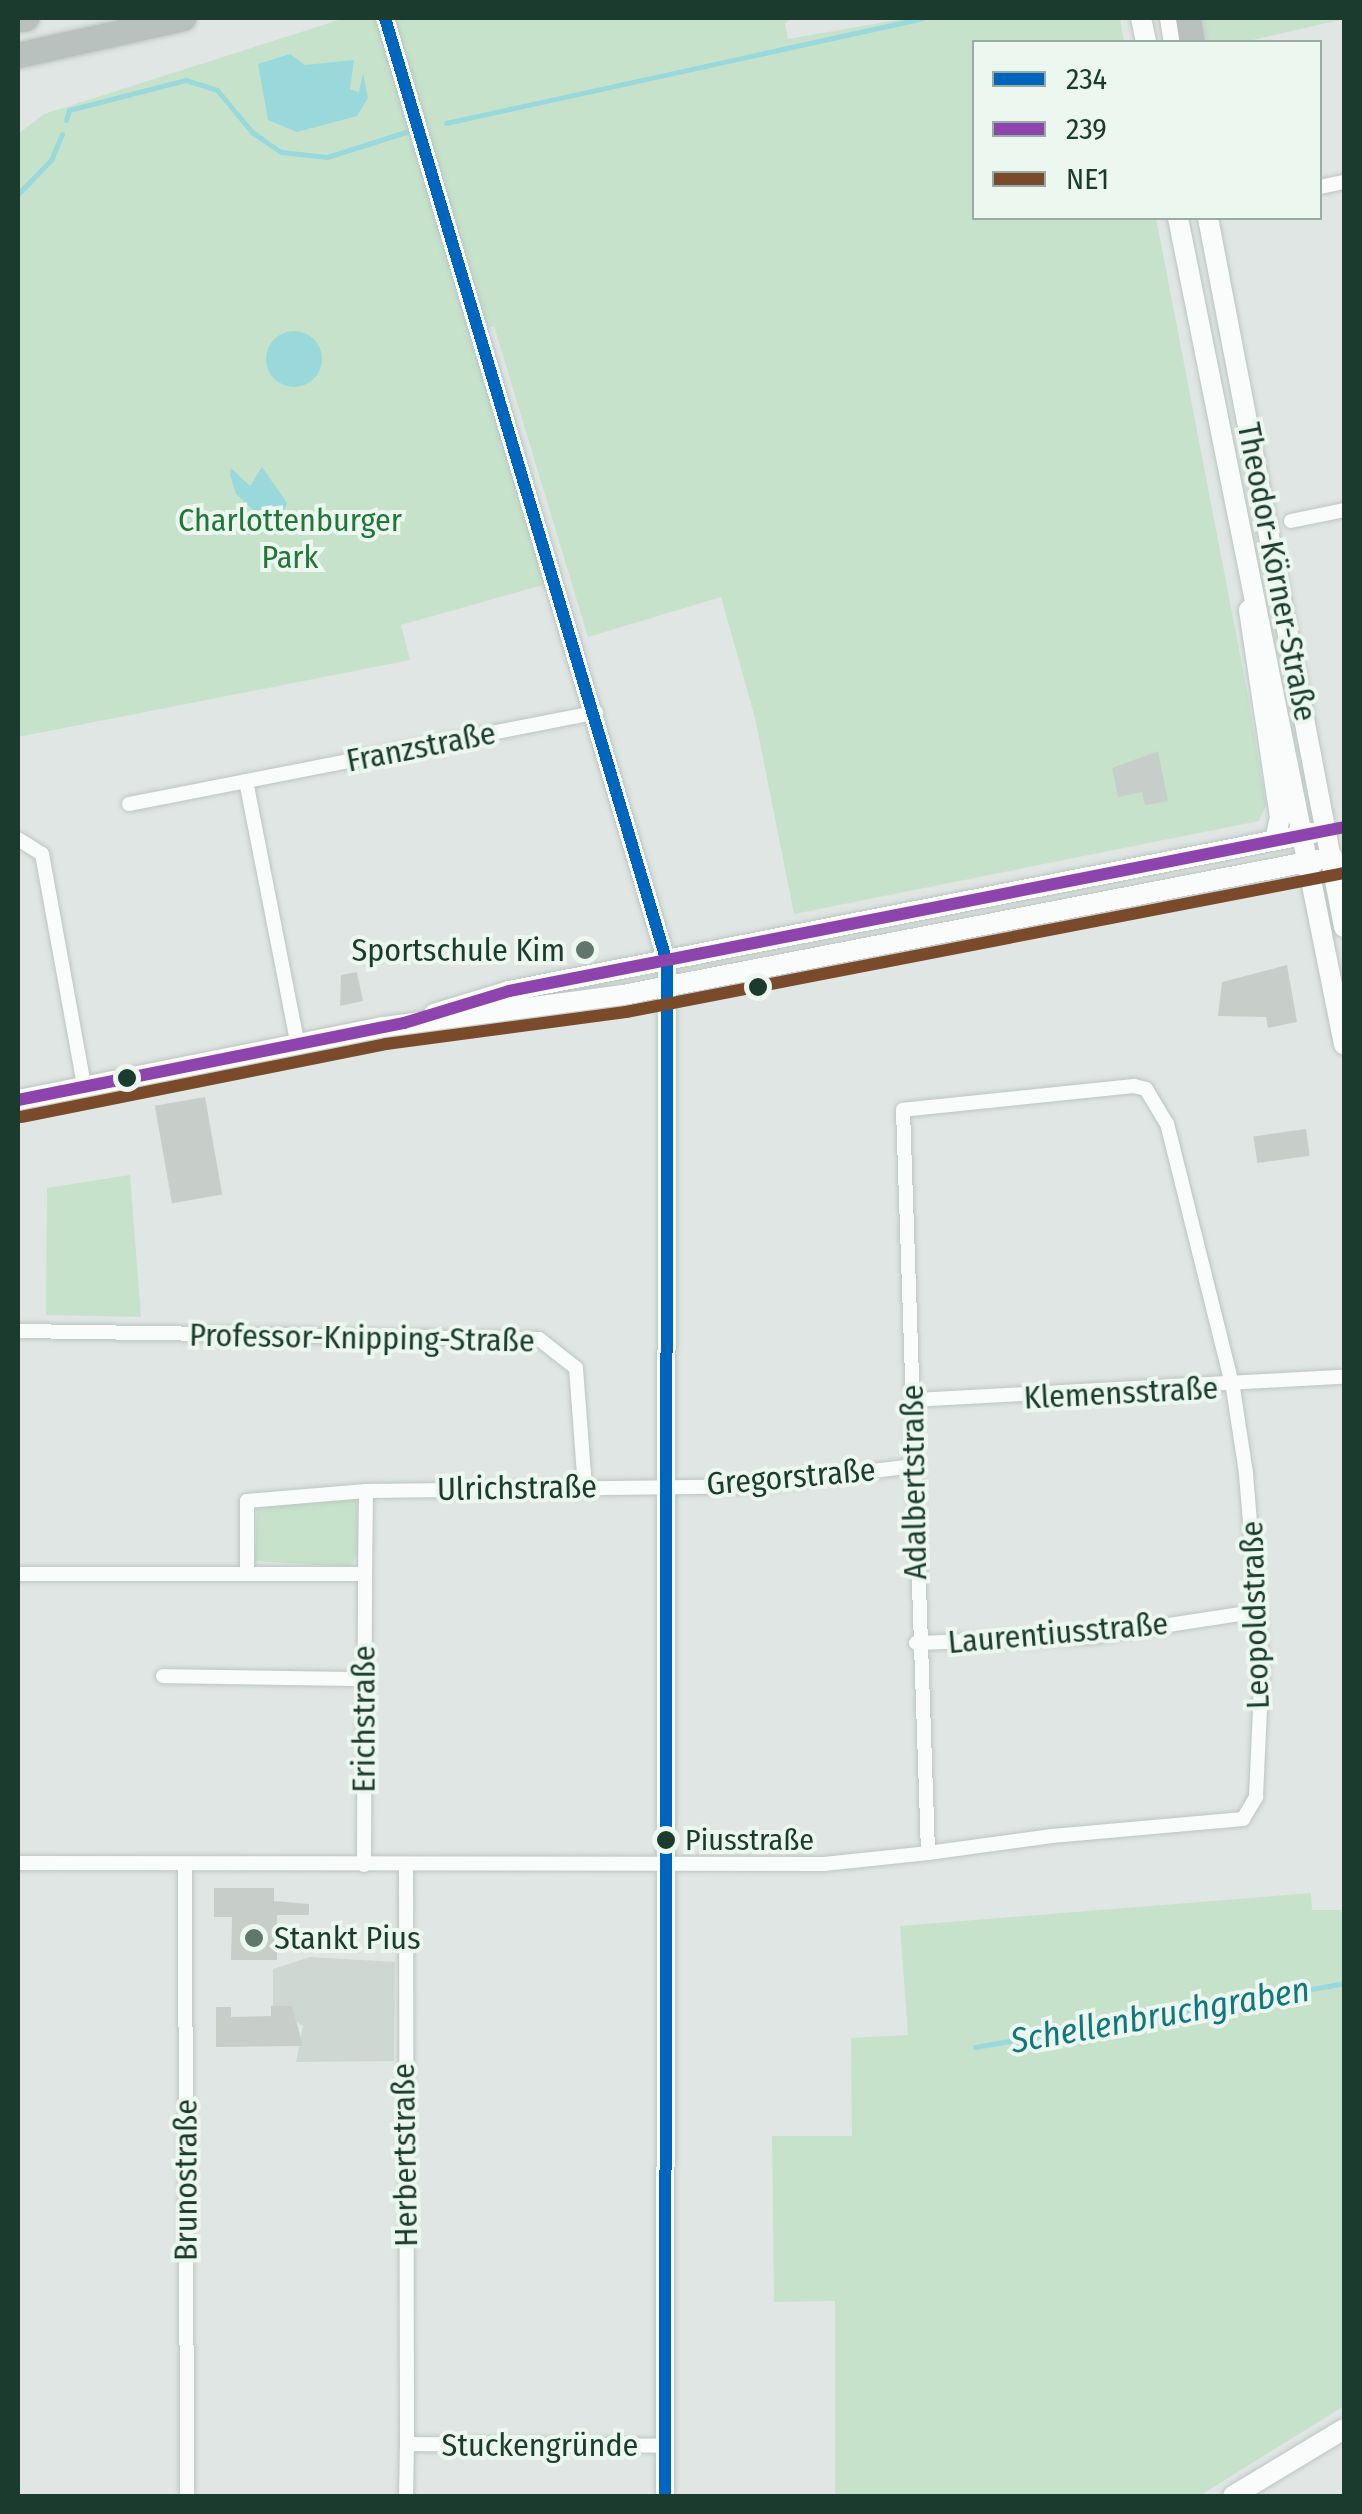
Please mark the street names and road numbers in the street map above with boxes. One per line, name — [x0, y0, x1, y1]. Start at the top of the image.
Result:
street label: Theodor-Körner-Straße — [1229, 420, 1325, 724]
street label: Franzstraße — [343, 714, 499, 780]
street label: Professor-Knipping-Straße — [189, 1316, 535, 1360]
street label: Klemensstraße — [1023, 1369, 1219, 1417]
street label: Adalbertstraße — [893, 1384, 935, 1580]
street label: Gregorstraße — [705, 1450, 877, 1504]
street label: Ulrichstraße — [437, 1467, 597, 1509]
street label: Leopoldstraße — [1233, 1520, 1277, 1710]
street label: Laurentiusstraße — [946, 1604, 1170, 1662]
street label: Erichstraße — [345, 1645, 383, 1793]
street label: Herbertstraße — [384, 2063, 426, 2247]
street label: Brunostraße — [167, 2099, 205, 2261]
street label: Stuckengründe — [442, 2426, 638, 2464]

